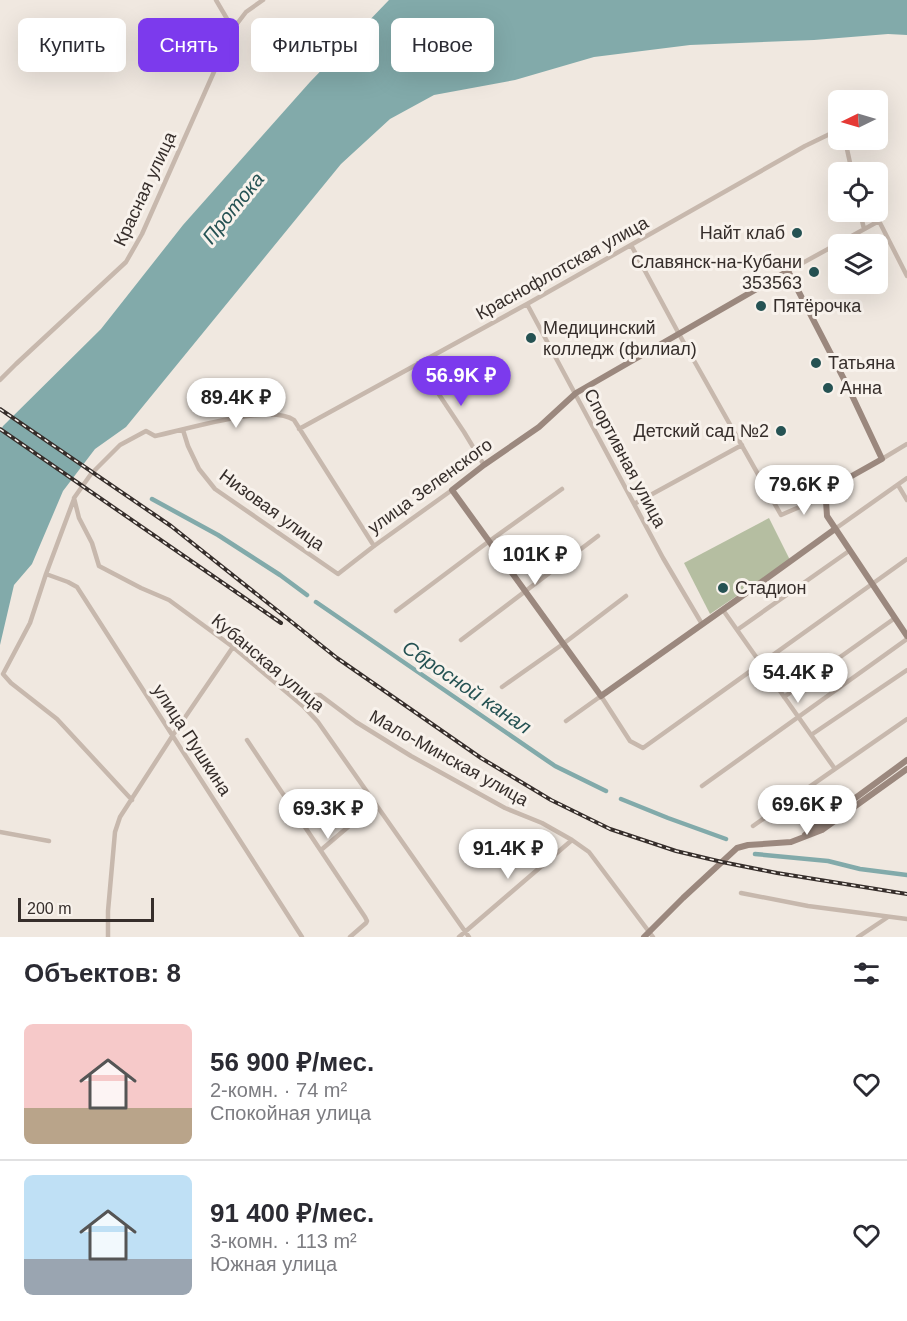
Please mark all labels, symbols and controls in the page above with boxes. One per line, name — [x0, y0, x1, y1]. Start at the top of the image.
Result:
chip: Купить — [18, 18, 126, 72]
chip: Снять — [138, 18, 239, 72]
chip: Фильтры — [251, 18, 379, 72]
chip: Новое — [391, 18, 494, 72]
north arrow — [828, 90, 888, 150]
map controls — [828, 90, 888, 294]
street label: Красная улица — [110, 128, 181, 249]
button: locate — [828, 162, 888, 222]
water label: Протока — [198, 168, 268, 248]
street label: Краснофлотская улица — [472, 212, 652, 324]
place label: Найт клаб — [700, 223, 785, 243]
marker: Найт клаб — [790, 226, 804, 240]
button: layers — [828, 234, 888, 294]
place label: Славянск-на-Кубани 353563 — [631, 252, 802, 293]
marker: Славянск-на-Кубани 353563 — [807, 265, 821, 279]
place label: Пятёрочка — [773, 296, 862, 316]
marker: Пятёрочка — [754, 299, 768, 313]
place label: Медицинский колледж (филиал) — [543, 318, 697, 359]
marker: Медицинский колледж (филиал) — [524, 331, 538, 345]
place label: Татьяна — [828, 353, 896, 373]
pin: 56.9K ₽ — [406, 356, 516, 407]
marker: Татьяна — [809, 356, 823, 370]
text: 56.9K ₽ — [426, 364, 496, 386]
pin: 89.4K ₽ — [181, 378, 291, 429]
place label: Анна — [840, 378, 883, 398]
marker: Анна — [821, 381, 835, 395]
street label: Спортивная улица — [580, 385, 671, 532]
text: 89.4K ₽ — [201, 386, 271, 408]
place label: Детский сад №2 — [634, 421, 769, 441]
marker: Детский сад №2 — [774, 424, 788, 438]
street label: улица Зеленского — [364, 434, 496, 538]
street label: Низовая улица — [216, 465, 329, 555]
pin: 79.6K ₽ — [749, 465, 859, 516]
text: 79.6K ₽ — [769, 473, 839, 495]
pin: 101K ₽ — [486, 535, 584, 586]
text: 101K ₽ — [502, 543, 568, 565]
place label: Стадион — [735, 578, 807, 598]
marker: Стадион — [716, 581, 730, 595]
street label: Кубанская улица — [208, 610, 329, 717]
water label: Сбросной канал — [398, 636, 536, 738]
pin: 54.4K ₽ — [743, 653, 853, 704]
text: 54.4K ₽ — [763, 661, 833, 683]
street label: улица Пушкина — [149, 681, 236, 800]
street label: Мало-Минская улица — [366, 706, 533, 810]
pin: 69.6K ₽ — [752, 785, 862, 836]
pin: 69.3K ₽ — [273, 789, 383, 840]
text: 69.6K ₽ — [772, 793, 842, 815]
text: 69.3K ₽ — [293, 797, 363, 819]
pin: 91.4K ₽ — [453, 829, 563, 880]
text: 91.4K ₽ — [473, 837, 543, 859]
scale bar — [18, 895, 154, 922]
text: 200 m — [27, 900, 71, 917]
icon: filters — [850, 957, 883, 990]
text: Объектов: 8 — [24, 958, 181, 988]
text: 56 900 ₽/мес. — [210, 1047, 374, 1077]
icon: home — [72, 1048, 144, 1120]
icon: heart — [850, 1068, 883, 1101]
text: 2-комн. · 74 m² — [210, 1079, 347, 1101]
text: Спокойная улица — [210, 1102, 371, 1124]
text: 91 400 ₽/мес. — [210, 1198, 374, 1228]
icon: home — [72, 1199, 144, 1271]
icon: heart — [850, 1219, 883, 1252]
text: 3-комн. · 113 m² — [210, 1230, 357, 1252]
text: Южная улица — [210, 1253, 337, 1275]

